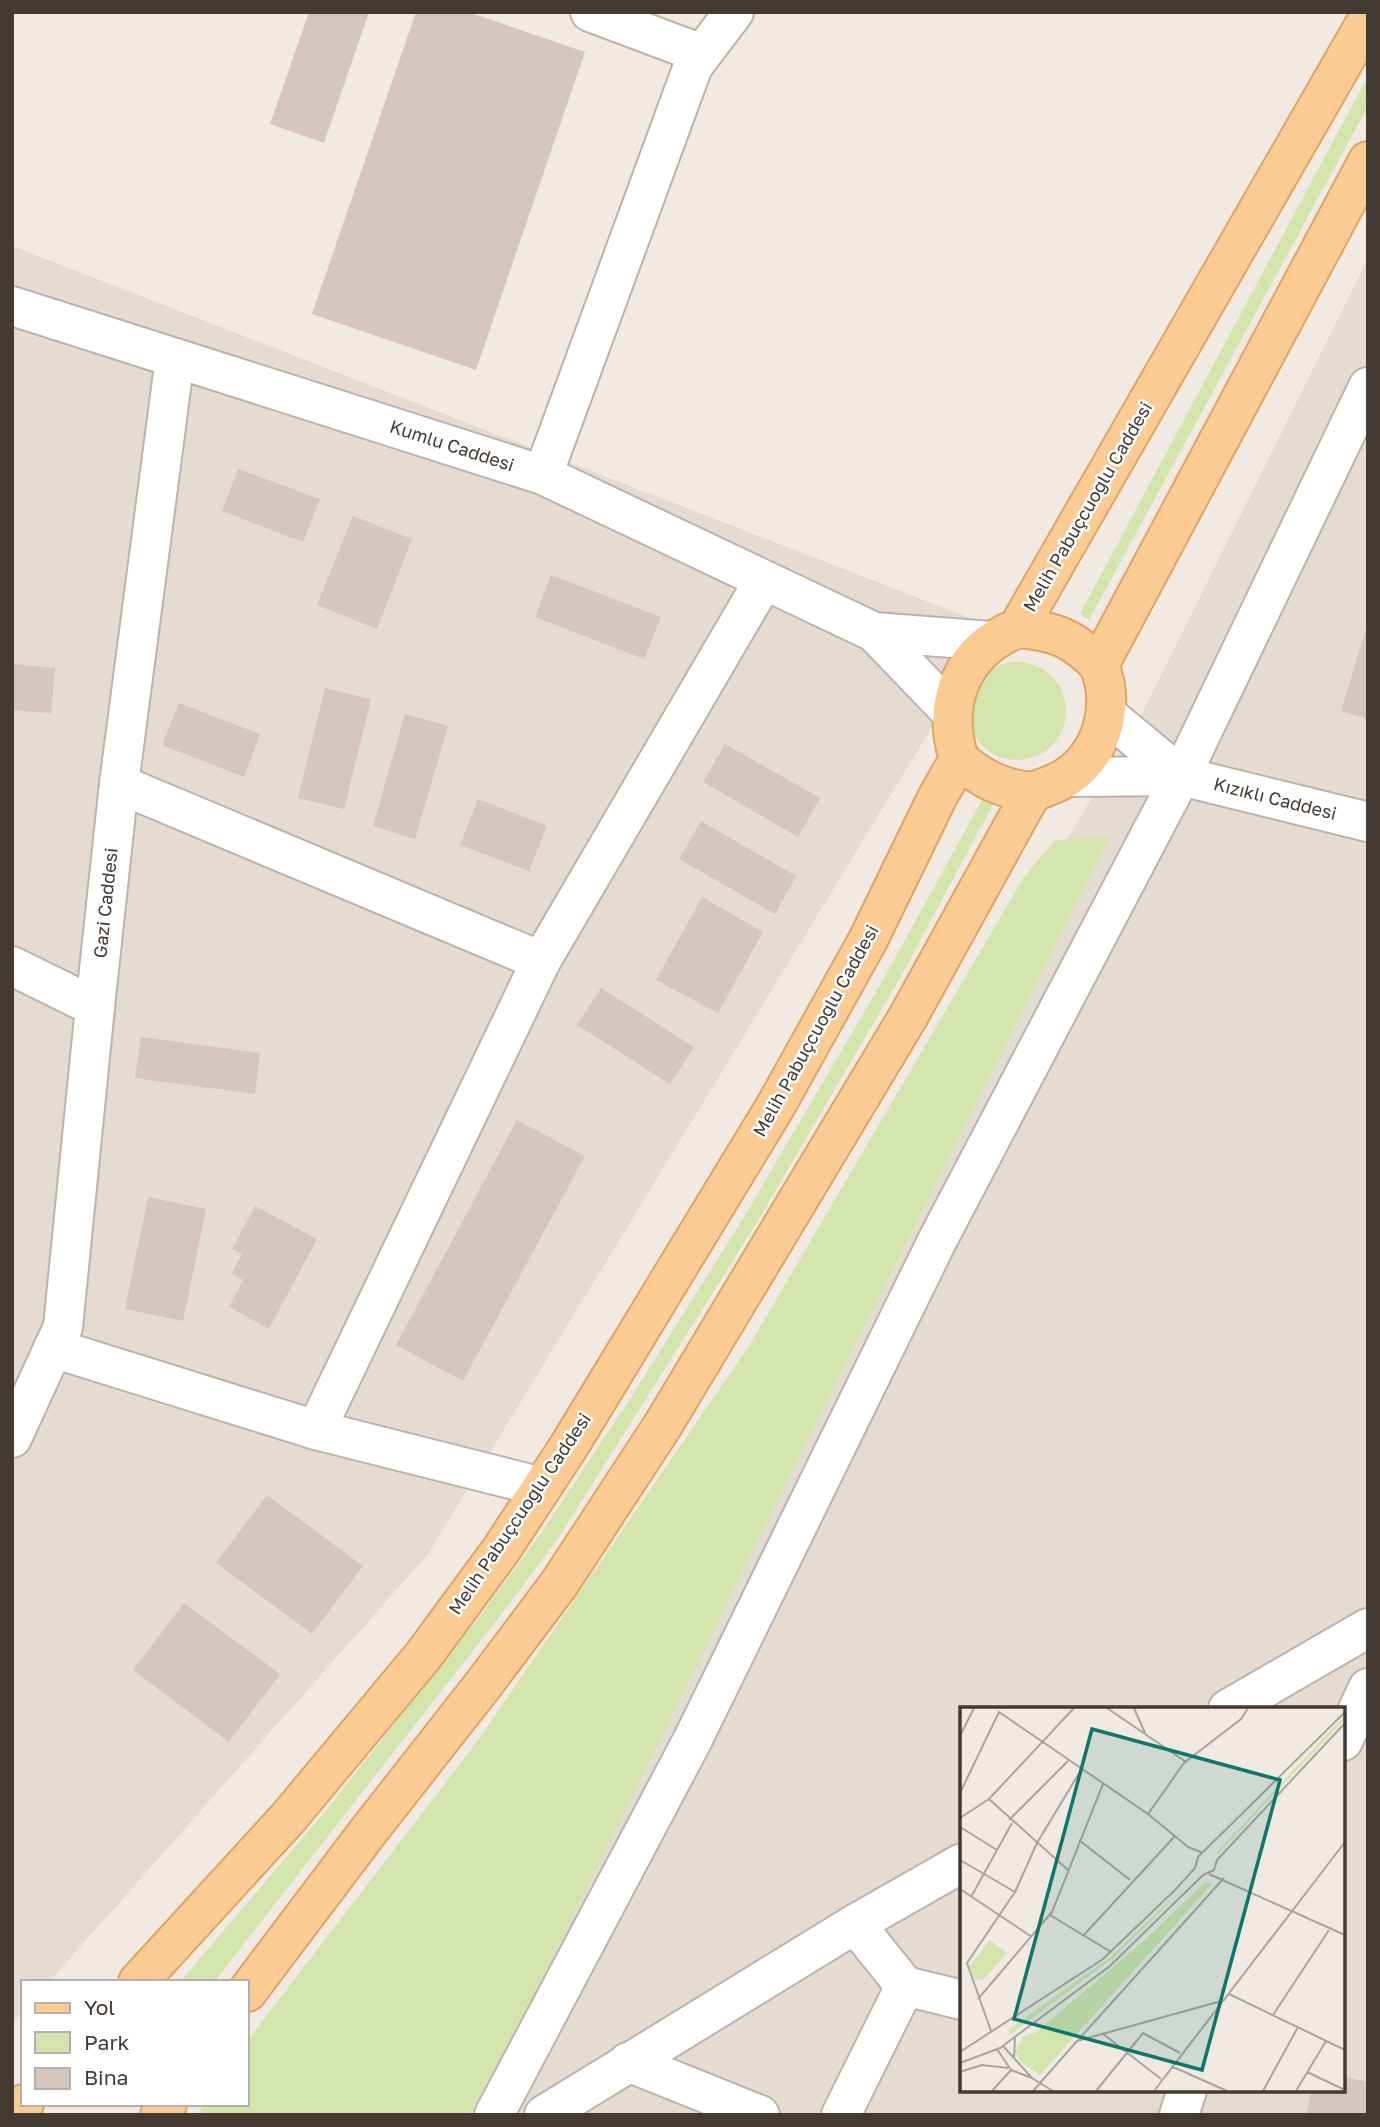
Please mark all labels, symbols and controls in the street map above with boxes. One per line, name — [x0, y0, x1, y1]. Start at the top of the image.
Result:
street label: Melih Pabuçcuoğlu Caddesi — [1018, 398, 1156, 615]
street label: Kumlu Caddesi — [387, 415, 517, 476]
street label: Kızıklı Caddesi — [1212, 772, 1339, 824]
street label: Gazi Caddesi — [88, 847, 122, 959]
street label: Melih Pabuçcuoğlu Caddesi — [748, 921, 883, 1140]
street label: Melih Pabuçcuoğlu Caddesi — [443, 1408, 595, 1619]
inset map — [960, 1707, 1345, 2092]
legend — [21, 1980, 248, 2106]
text: Yol — [84, 1994, 115, 2020]
text: Park — [84, 2029, 130, 2055]
text: Bina — [84, 2064, 128, 2090]

